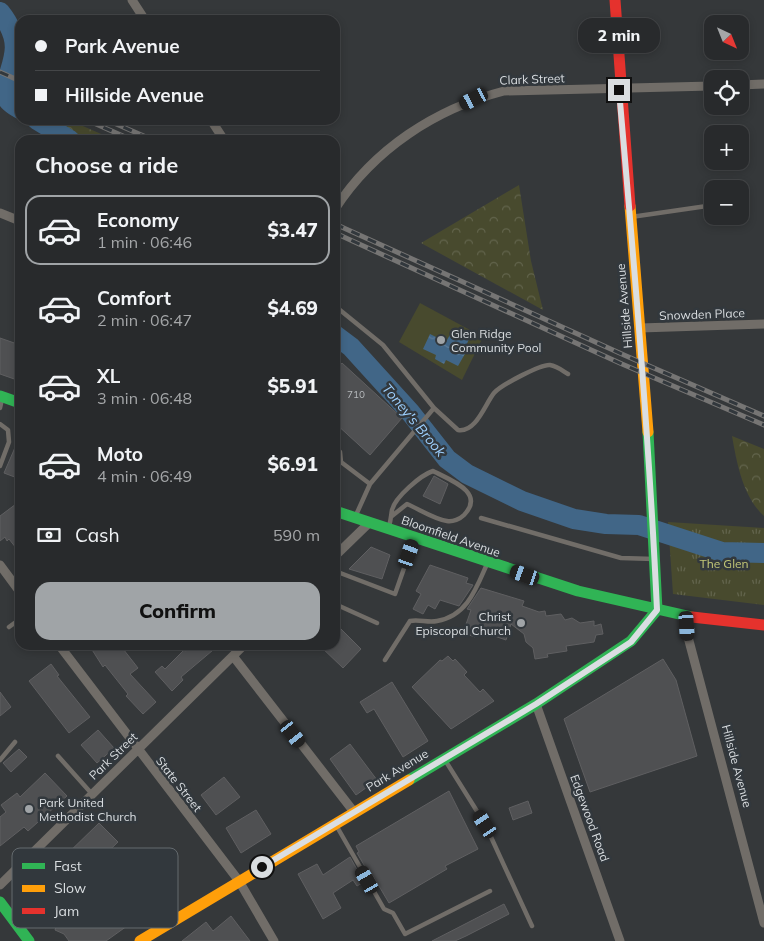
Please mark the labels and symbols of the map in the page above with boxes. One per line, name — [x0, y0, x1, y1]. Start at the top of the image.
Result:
north arrow — [704, 15, 749, 60]
callout: 2 min — [578, 18, 660, 52]
street label: Clark Street — [499, 70, 565, 88]
route end — [608, 79, 630, 101]
car — [457, 86, 490, 112]
street label: Hillside Avenue — [613, 263, 635, 349]
street label: Snowden Place — [659, 305, 745, 323]
place label: Glen Ridge Community Pool — [451, 326, 541, 355]
marker: Glen Ridge Community Pool — [435, 334, 447, 346]
water label: Toney's Brook — [378, 380, 450, 461]
house number: 710 — [347, 388, 365, 401]
street label: Bloomfield Avenue — [400, 512, 502, 560]
car — [397, 537, 420, 571]
park label: The Glen — [699, 556, 749, 571]
car — [508, 563, 541, 587]
place label: Christ Episcopal Church — [415, 609, 511, 638]
car — [678, 611, 695, 641]
marker: Christ Episcopal Church — [515, 617, 527, 629]
car — [277, 718, 308, 750]
street label: Hillside Avenue — [719, 723, 755, 809]
street label: Park Street — [86, 729, 140, 783]
street label: Park Avenue — [363, 745, 431, 795]
street label: State Street — [153, 753, 205, 815]
street label: Edgewood Road — [567, 772, 613, 864]
place label: Park United Methodist Church — [39, 795, 137, 824]
marker: Park United Methodist Church — [23, 803, 35, 815]
car — [470, 807, 499, 841]
legend — [12, 848, 178, 928]
route start — [251, 856, 273, 878]
text: Fast — [54, 857, 82, 875]
car — [353, 863, 380, 897]
text: Slow — [54, 879, 86, 897]
text: Jam — [54, 902, 79, 920]

